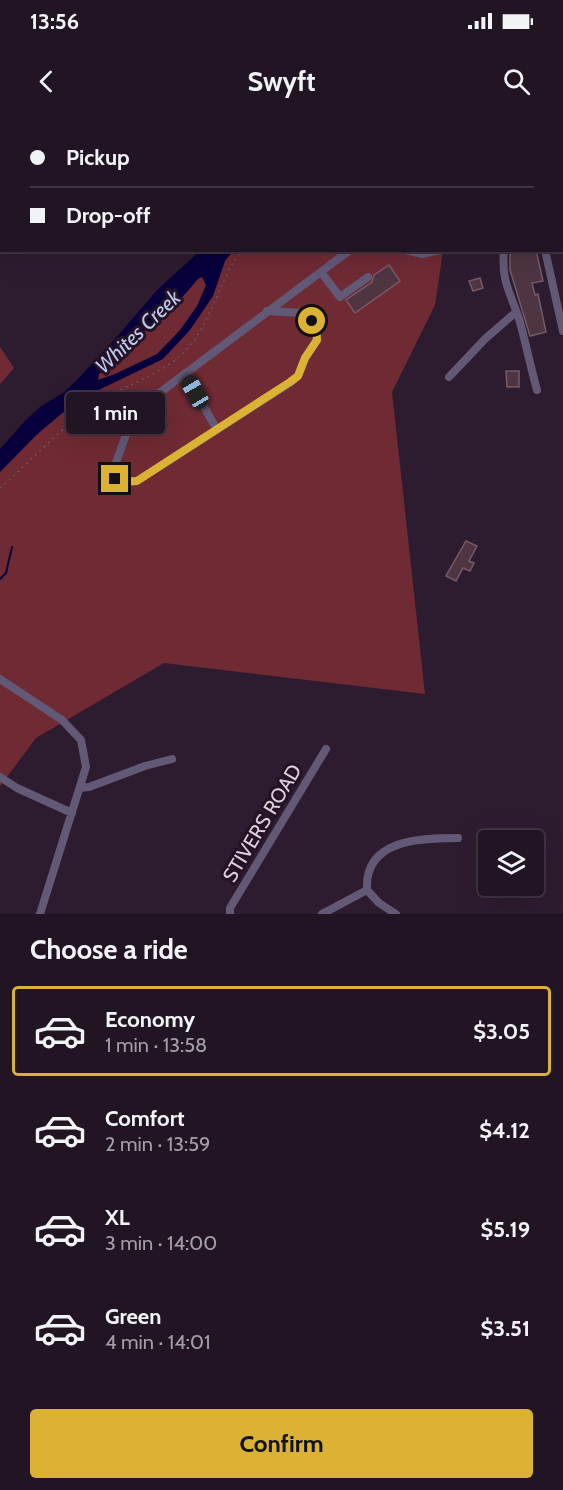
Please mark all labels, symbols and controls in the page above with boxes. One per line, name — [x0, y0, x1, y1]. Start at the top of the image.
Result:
text: 13:56 — [30, 8, 79, 35]
icon: back — [30, 65, 63, 98]
text: Swyft — [248, 65, 316, 98]
icon: search — [500, 65, 533, 98]
text: Pickup — [66, 144, 130, 171]
text: Drop-off — [66, 202, 150, 229]
water label: Whites Creek — [90, 284, 186, 378]
route start — [298, 307, 325, 334]
car — [178, 372, 212, 412]
callout: 1 min — [66, 392, 164, 434]
text: 1 min — [93, 401, 138, 425]
route end — [101, 465, 128, 492]
street label: STIVERS ROAD — [217, 760, 307, 886]
map controls — [478, 830, 544, 896]
button: layers — [478, 830, 544, 896]
text: Choose a ride — [30, 933, 188, 966]
icon: car — [33, 1004, 87, 1058]
text: Economy — [105, 1006, 195, 1033]
text: $3.05 — [473, 1018, 530, 1045]
text: 1 min · 13:58 — [105, 1033, 207, 1057]
icon: car — [33, 1103, 87, 1157]
text: Comfort — [105, 1105, 184, 1132]
text: $4.12 — [479, 1117, 530, 1144]
text: 2 min · 13:59 — [105, 1132, 210, 1156]
icon: car — [33, 1202, 87, 1256]
text: XL — [105, 1204, 130, 1231]
text: $5.19 — [480, 1216, 530, 1243]
text: 3 min · 14:00 — [105, 1231, 217, 1255]
icon: car — [33, 1301, 87, 1355]
text: Green — [105, 1303, 161, 1330]
text: $3.51 — [481, 1315, 530, 1342]
text: 4 min · 14:01 — [105, 1330, 211, 1354]
button: Confirm — [30, 1409, 533, 1478]

